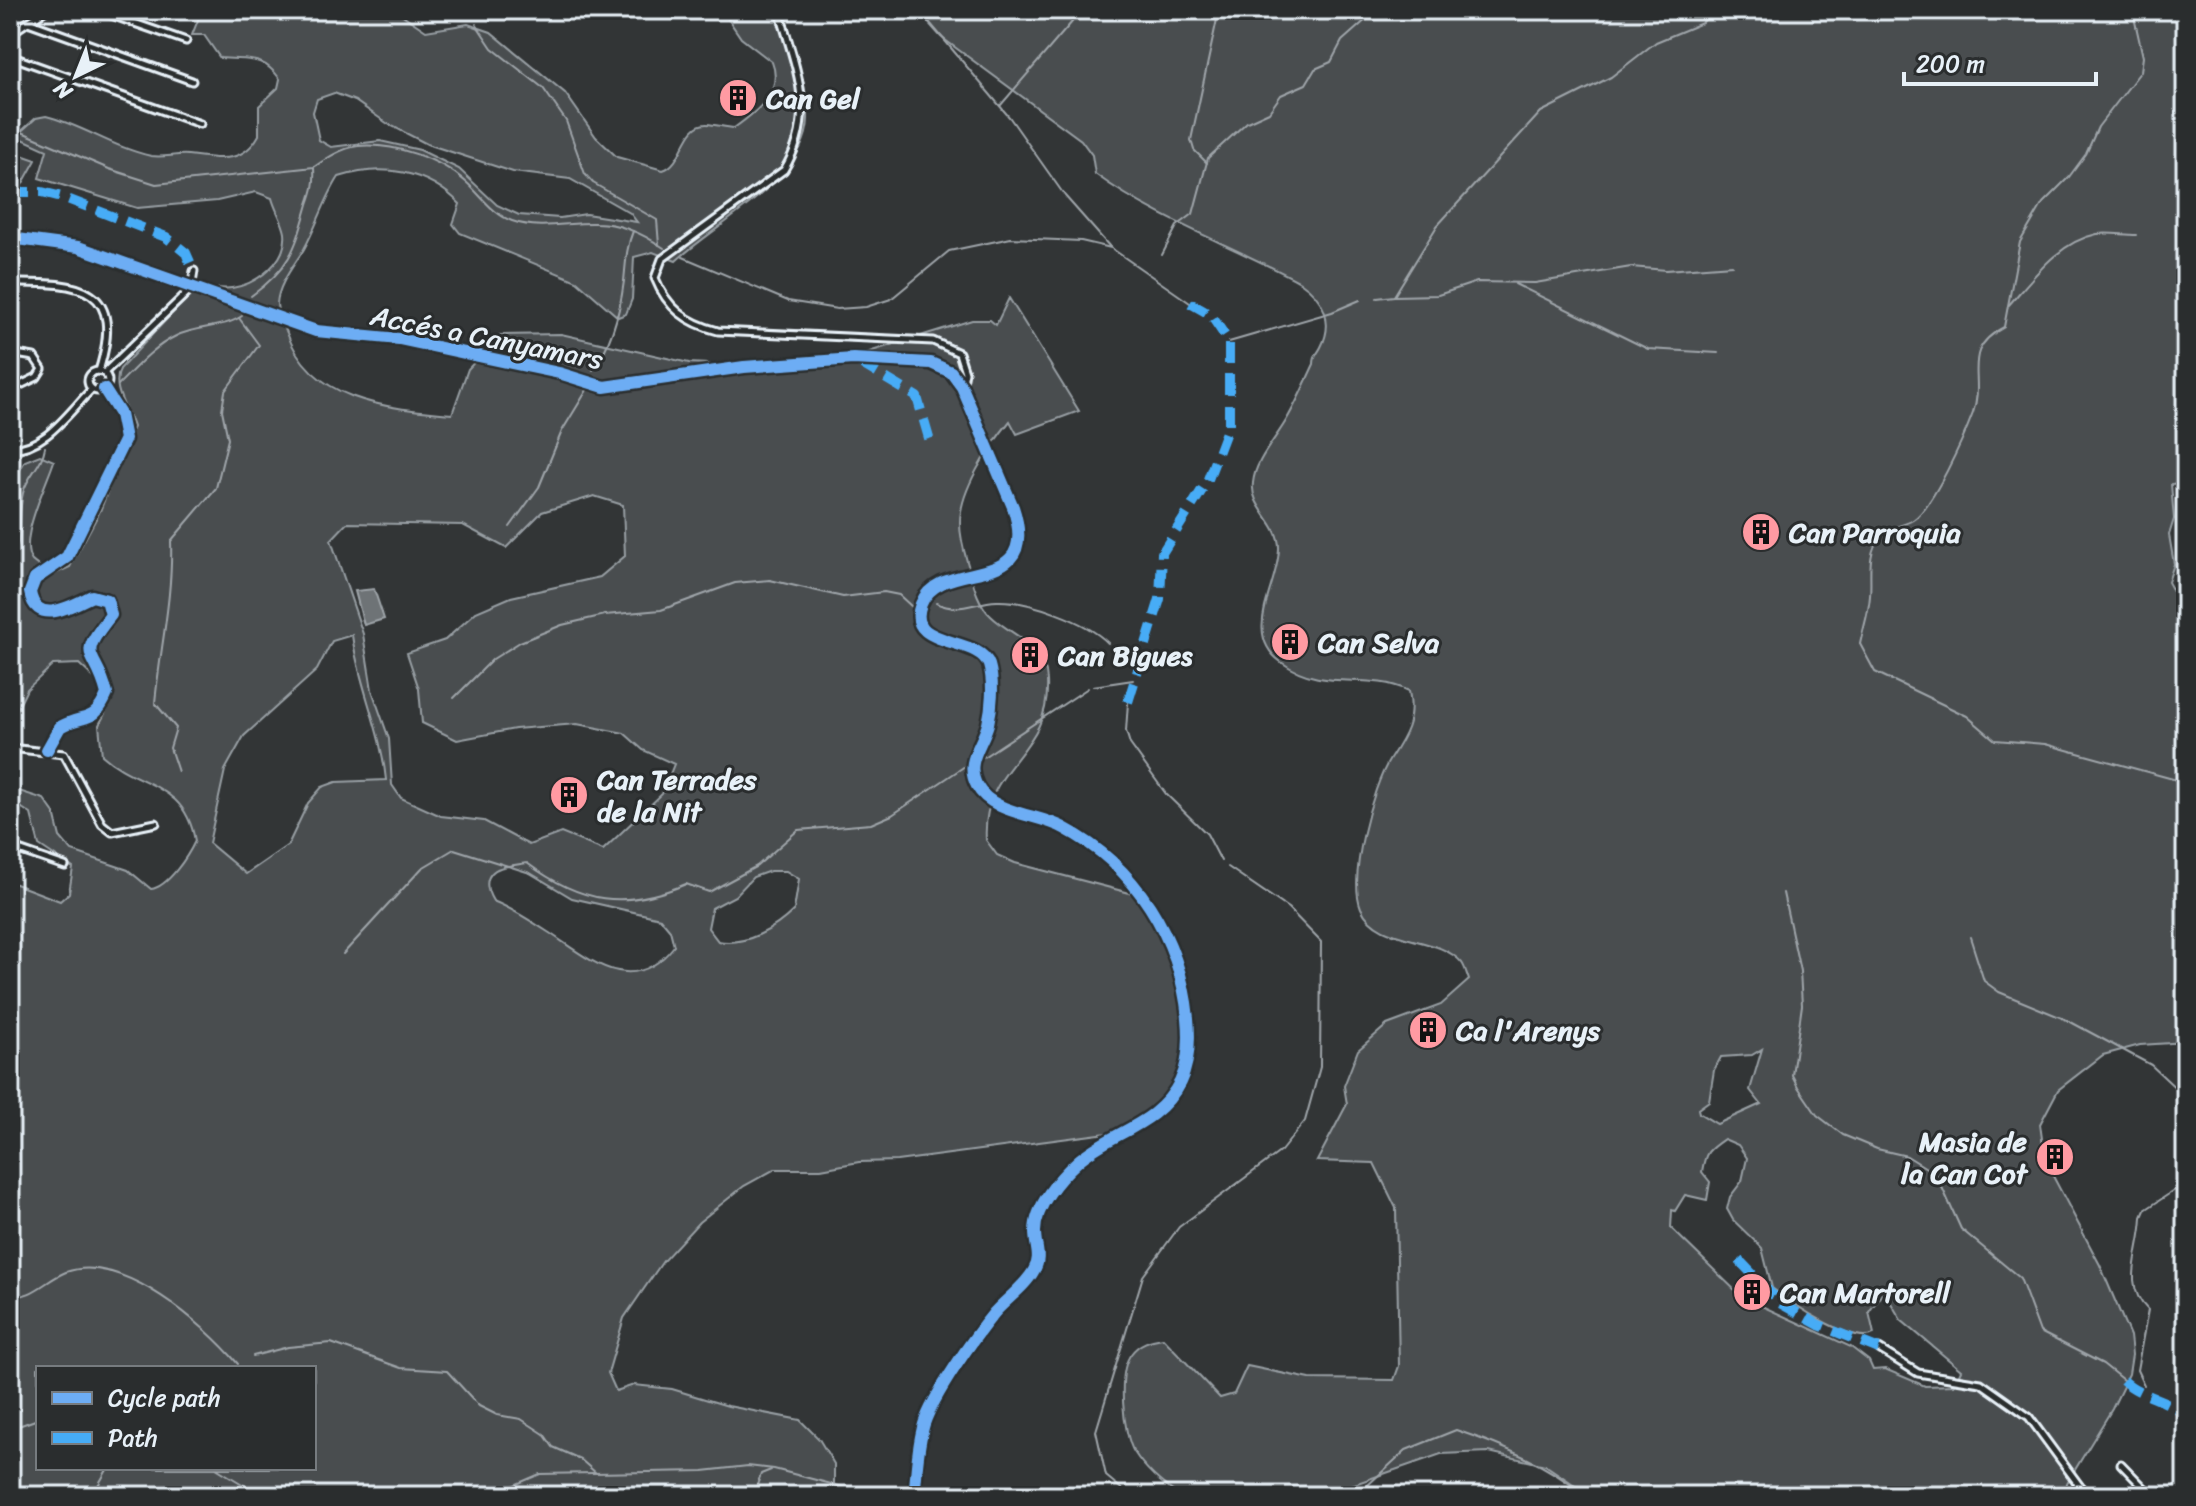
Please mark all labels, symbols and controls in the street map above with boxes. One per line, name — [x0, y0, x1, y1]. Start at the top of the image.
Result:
north arrow — [36, 36, 116, 116]
scale bar — [1904, 36, 2096, 86]
text: 200 m — [1916, 43, 1985, 85]
text: N — [43, 70, 82, 110]
place label: Can Gel — [765, 74, 861, 123]
building icon: Can Gel — [717, 77, 759, 119]
street label: Accés a Canyamars — [365, 291, 607, 384]
place label: Can Parroquia — [1788, 508, 1962, 557]
building icon: Can Parroquia — [1740, 511, 1782, 553]
place label: Can Selva — [1317, 618, 1440, 667]
building icon: Can Selva — [1269, 621, 1311, 663]
place label: Can Bigues — [1057, 631, 1193, 680]
building icon: Can Bigues — [1009, 634, 1051, 676]
place label: Can Terrades de la Nit — [596, 755, 758, 836]
building icon: Can Terrades de la Nit — [548, 774, 590, 816]
place label: Ca l'Arenys — [1455, 1006, 1601, 1055]
building icon: Ca l'Arenys — [1407, 1009, 1449, 1051]
place label: Masia de la Can Cot — [1900, 1117, 2029, 1198]
building icon: Masia de la Can Cot — [2034, 1136, 2076, 1178]
place label: Can Martorell — [1779, 1268, 1951, 1317]
building icon: Can Martorell — [1731, 1271, 1773, 1313]
legend — [36, 1366, 316, 1470]
text: Cycle path — [108, 1377, 221, 1419]
text: Path — [108, 1417, 158, 1459]

